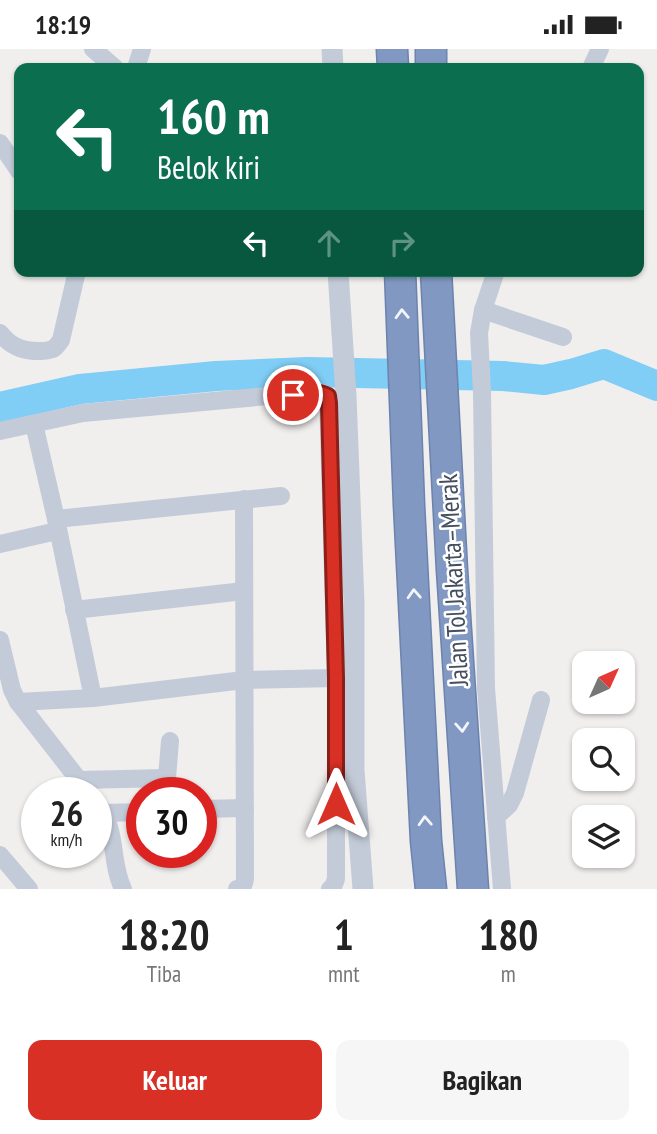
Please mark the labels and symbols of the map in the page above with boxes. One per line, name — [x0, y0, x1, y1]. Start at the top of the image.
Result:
one-way arrow — [394, 308, 409, 319]
pin — [263, 365, 323, 425]
street label: Jalan Tol Jakarta–Merak — [431, 473, 475, 688]
one-way arrow — [406, 588, 421, 599]
north arrow — [572, 651, 635, 714]
one-way arrow — [454, 722, 469, 733]
position arrow — [299, 767, 373, 841]
speed limit sign: 30 — [126, 777, 217, 868]
one-way arrow — [418, 815, 433, 826]

